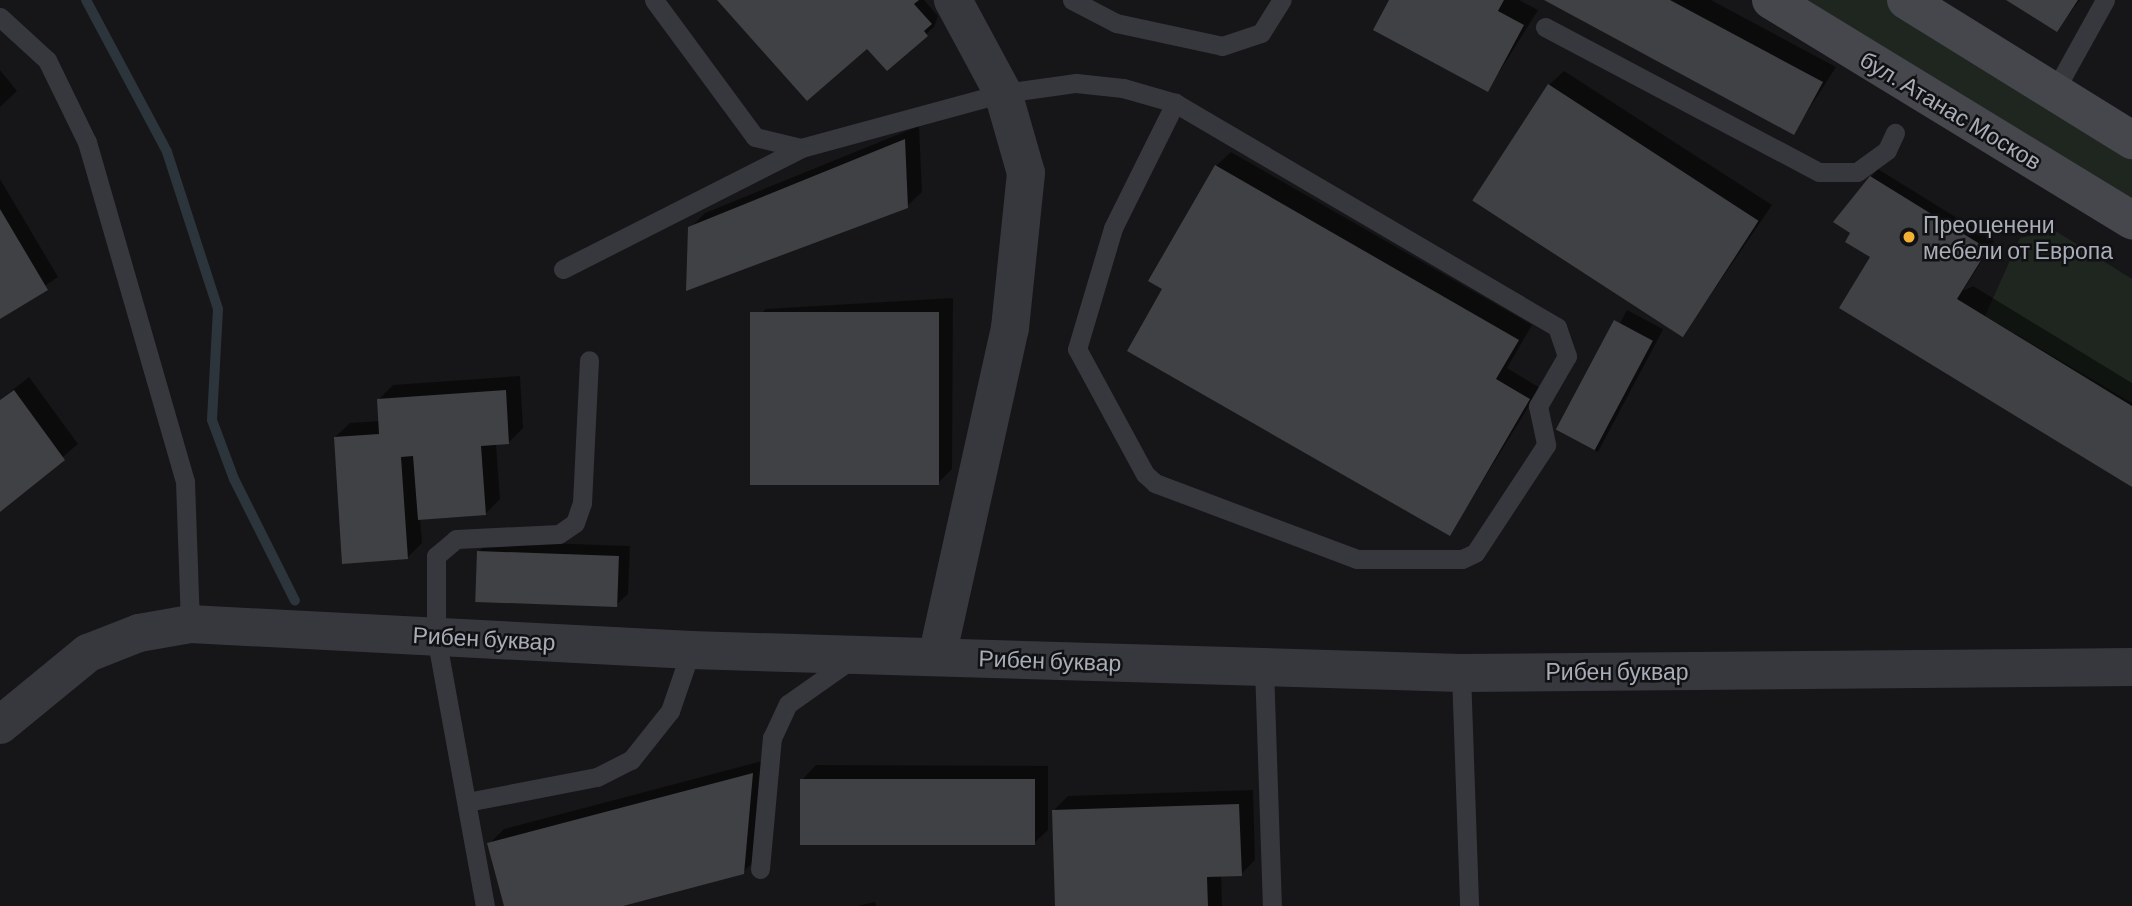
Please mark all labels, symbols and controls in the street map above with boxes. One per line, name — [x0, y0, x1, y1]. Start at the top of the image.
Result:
street label: бул. Атанас Москов — [1855, 45, 2047, 175]
place label: Преоценени мебели от Европа — [1923, 210, 2113, 264]
marker: Преоценени мебели от Европа — [1901, 229, 1917, 245]
street label: Рибен буквар — [412, 620, 556, 656]
street label: Рибен буквар — [978, 644, 1122, 676]
street label: Рибен буквар — [1546, 657, 1688, 685]

